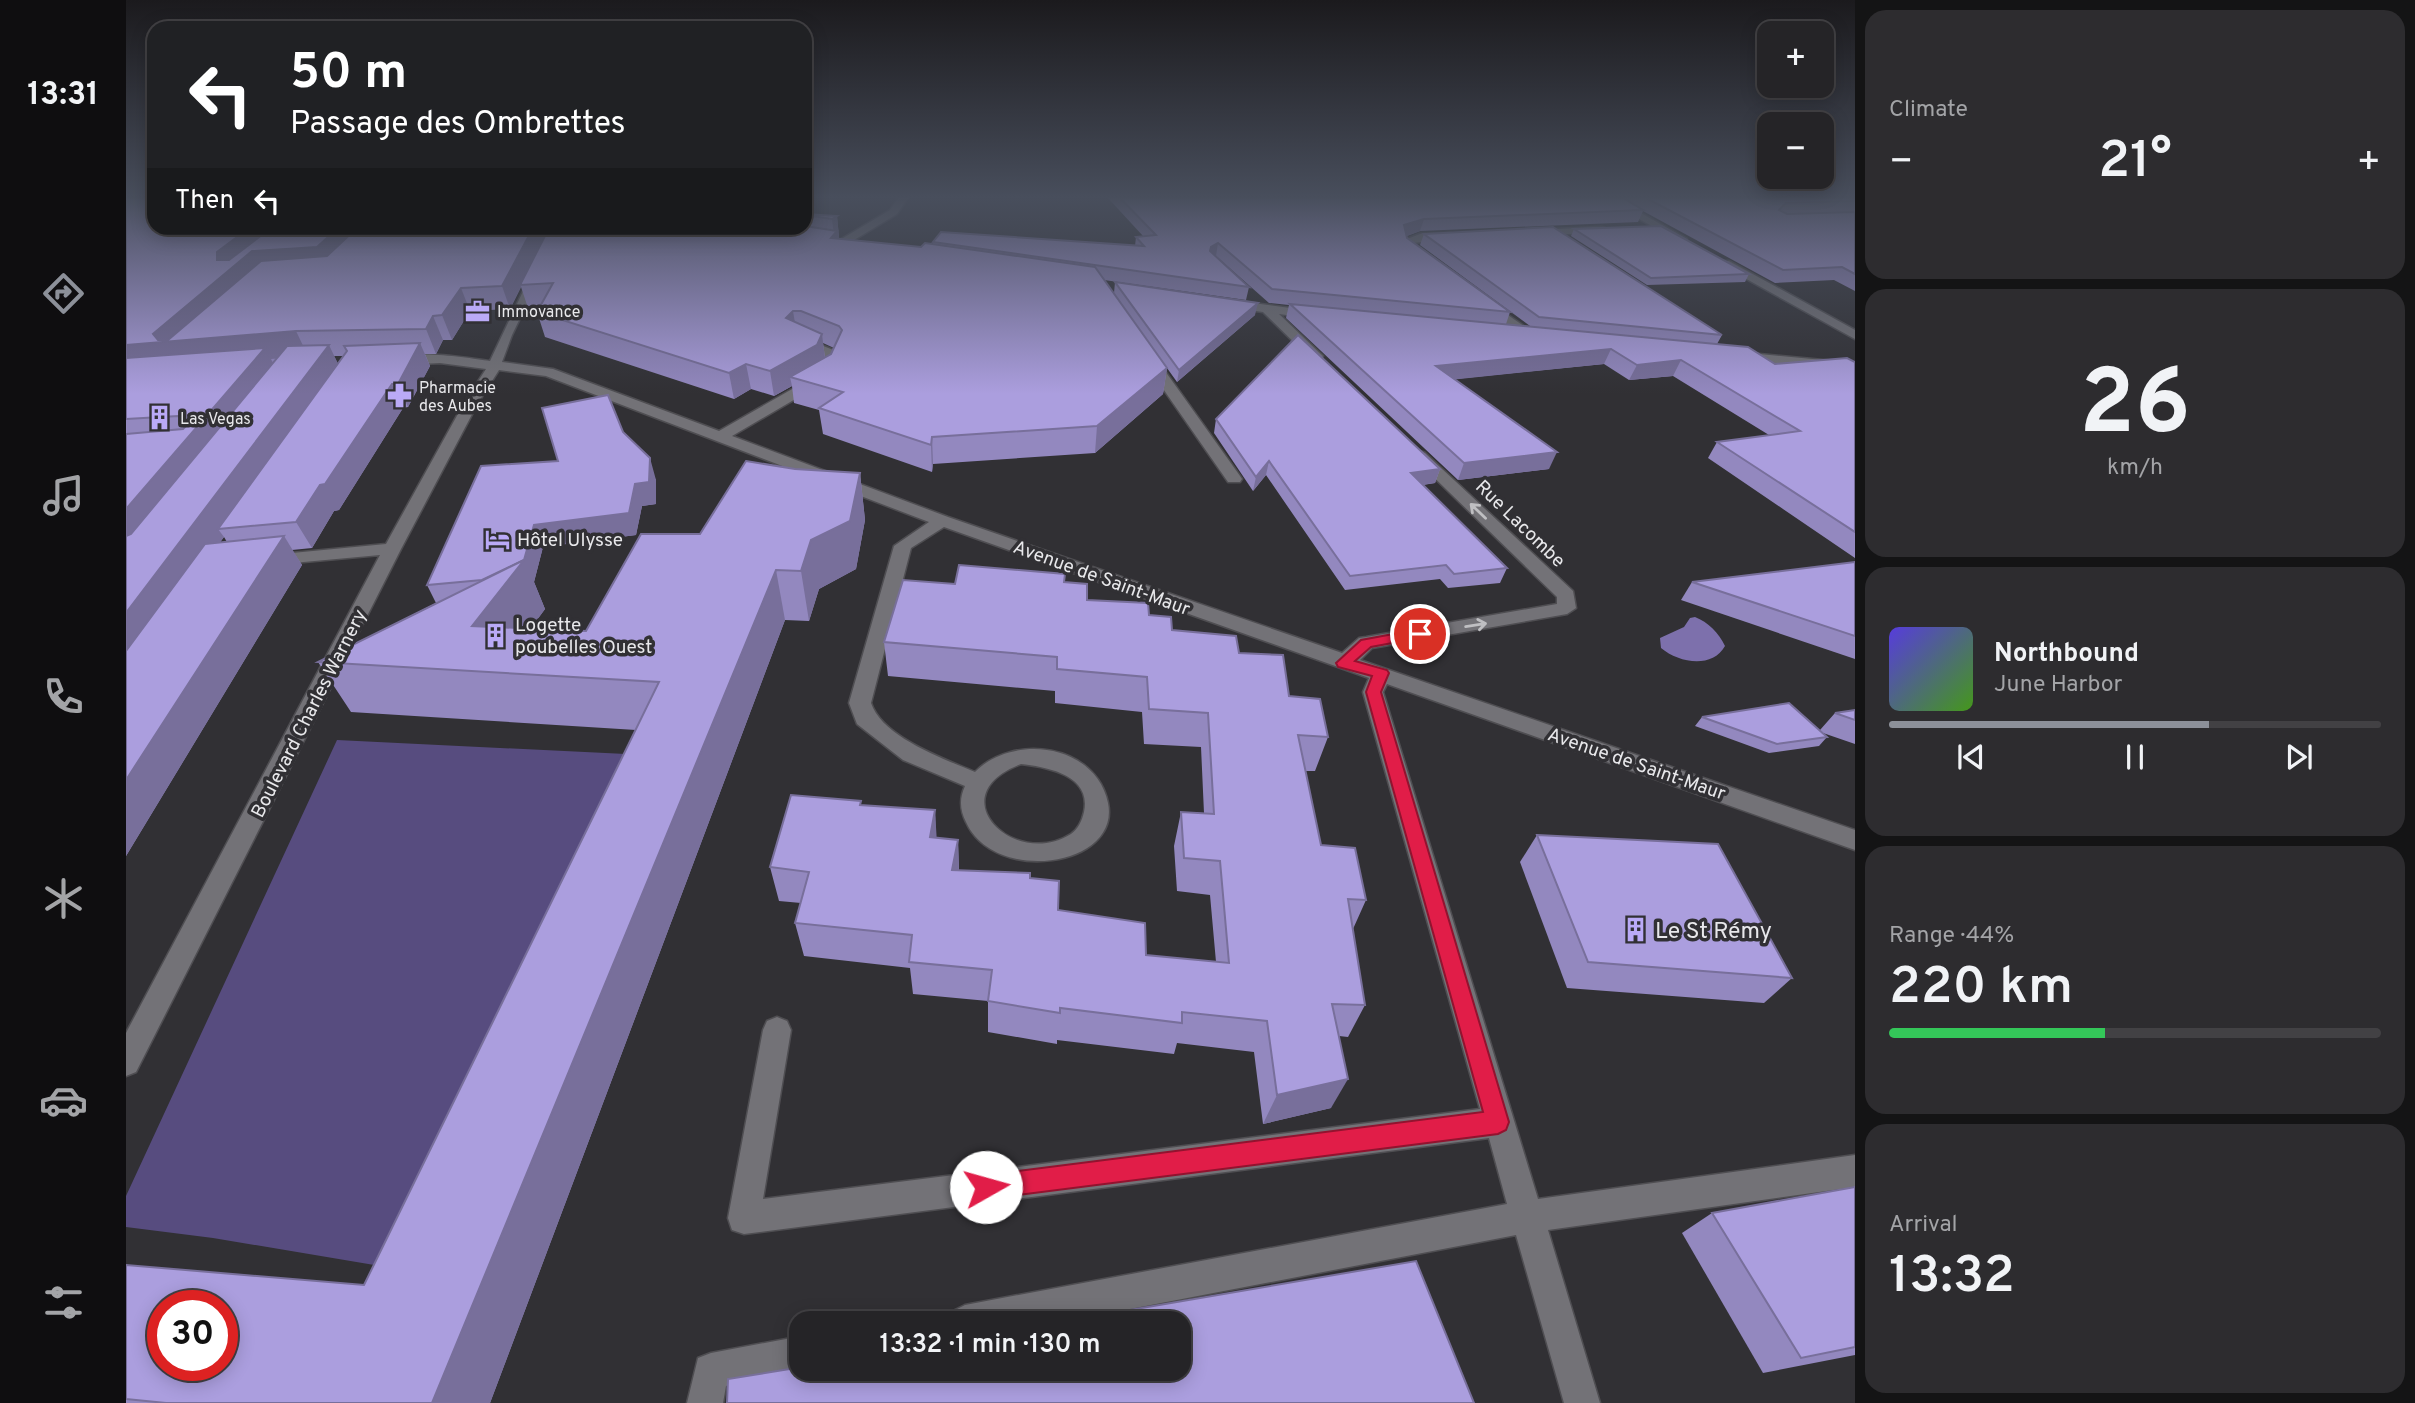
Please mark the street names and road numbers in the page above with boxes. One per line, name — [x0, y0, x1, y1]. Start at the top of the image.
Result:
street label: Rue Lacombe — [1470, 476, 1570, 573]
street label: Avenue de Saint-Maur — [1010, 536, 1194, 622]
street label: Boulevard Charles Warnery — [247, 606, 373, 822]
street label: Avenue de Saint-Maur — [1544, 723, 1729, 807]

